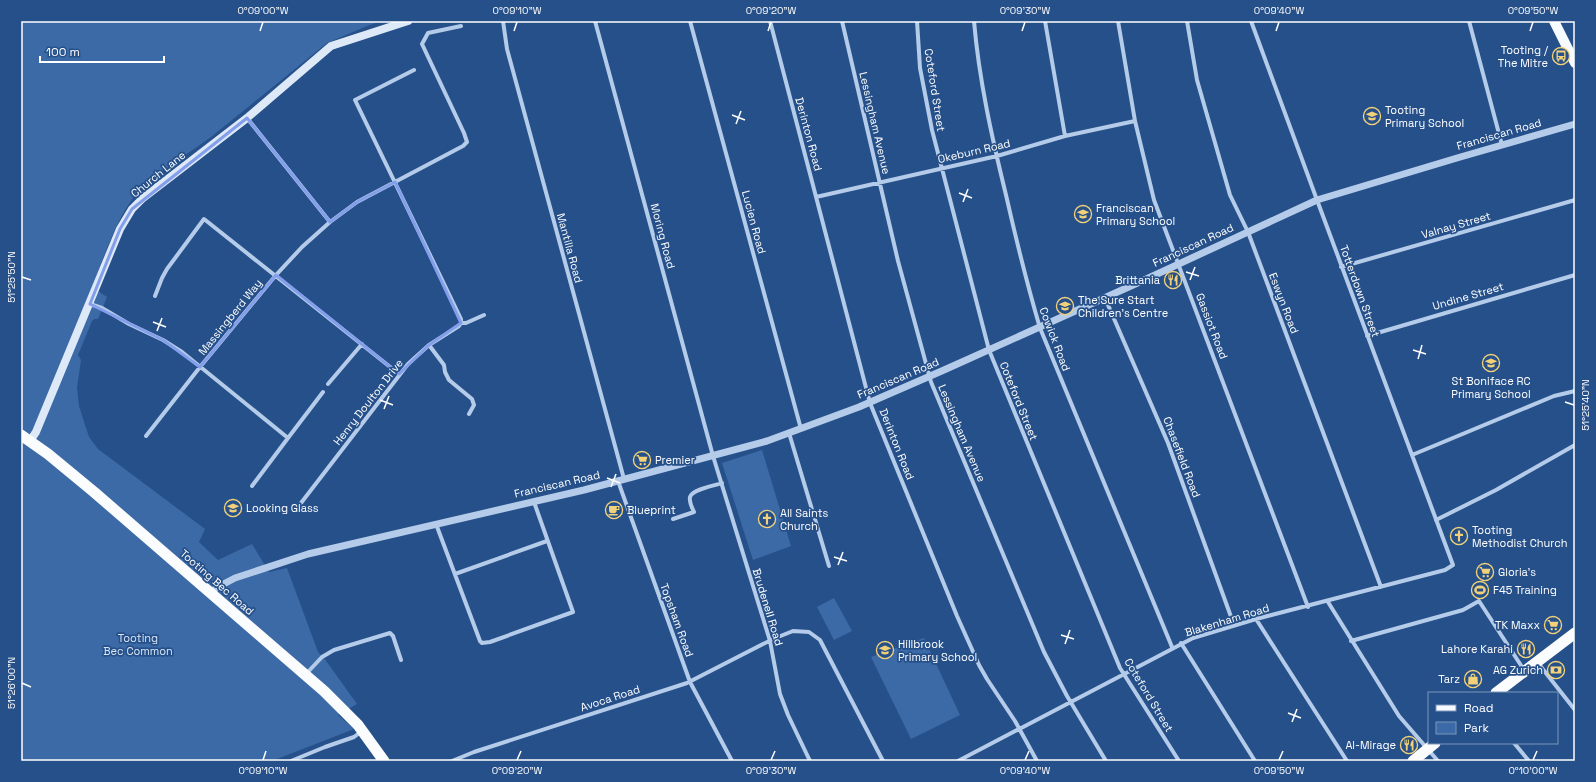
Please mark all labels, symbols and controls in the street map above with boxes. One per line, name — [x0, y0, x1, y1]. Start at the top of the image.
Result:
text: 0°09'00"W — [237, 4, 289, 17]
text: 0°09'10"W — [493, 4, 542, 17]
text: 0°09'20"W — [746, 4, 797, 17]
text: 0°09'30"W — [1000, 4, 1051, 17]
text: 0°09'40"W — [1254, 4, 1305, 17]
text: 0°09'50"W — [1508, 4, 1559, 17]
scale bar — [40, 38, 164, 64]
place label: Tooting / The Mitre — [1498, 43, 1549, 70]
text: 100 m — [46, 44, 80, 60]
bus stop icon: Tooting / The Mitre — [1551, 46, 1571, 66]
street label: Coteford Street — [922, 48, 948, 132]
street label: Lessingham Avenue — [856, 70, 894, 176]
street label: Derinton Road — [792, 96, 826, 172]
place label: Tooting Primary School — [1385, 103, 1464, 130]
school or university icon: Tooting Primary School — [1362, 106, 1382, 126]
street label: Franciscan Road — [1455, 115, 1543, 153]
street label: Okeburn Road — [936, 136, 1012, 166]
street label: Church Lane — [128, 148, 188, 200]
street label: Lucien Road — [739, 189, 769, 255]
place label: Franciscan Primary School — [1096, 201, 1175, 228]
street label: Moring Road — [648, 202, 678, 270]
school or university icon: Franciscan Primary School — [1073, 204, 1093, 224]
street label: Valnay Street — [1420, 208, 1492, 242]
street label: Mantilla Road — [554, 212, 586, 284]
street label: Franciscan Road — [1150, 220, 1236, 270]
street label: Totterdown Street — [1337, 243, 1383, 339]
text: 51°25'50"N — [5, 251, 18, 303]
restaurant icon: Brittania — [1163, 270, 1183, 290]
street label: Eswyn Road — [1266, 271, 1302, 335]
place label: Brittania — [1115, 273, 1161, 287]
street label: Massingberd Way — [195, 276, 265, 358]
street label: Undine Street — [1431, 279, 1505, 313]
street label: Gassiot Road — [1193, 291, 1231, 361]
place label: The Sure Start Children's Centre — [1078, 293, 1168, 320]
school or university icon: The Sure Start Children's Centre — [1055, 296, 1075, 316]
street label: Cowick Road — [1036, 305, 1074, 373]
school or university icon: St Boniface RC Primary School — [1481, 353, 1501, 373]
street label: Franciscan Road — [855, 354, 941, 402]
street label: Henry Doulton Drive — [330, 356, 406, 448]
street label: Coteford Street — [997, 360, 1041, 442]
place label: St Boniface RC Primary School — [1451, 374, 1531, 401]
text: 51°25'40"N — [1579, 379, 1592, 431]
street label: Lessingham Avenue — [935, 382, 989, 484]
street label: Derinton Road — [876, 406, 918, 482]
street label: Chasefield Road — [1160, 415, 1204, 499]
supermarket icon: Premier — [632, 450, 652, 470]
place label: Premier — [655, 453, 695, 467]
street label: Franciscan Road — [513, 467, 601, 501]
school or university icon: Looking Glass — [223, 498, 243, 518]
cafe icon: Blueprint — [604, 500, 624, 520]
place label: Looking Glass — [246, 501, 319, 515]
place label: Blueprint — [627, 503, 676, 517]
place label: All Saints Church — [780, 506, 829, 533]
church icon: All Saints Church — [757, 509, 777, 529]
place label: Tooting Methodist Church — [1472, 523, 1567, 550]
church icon: Tooting Methodist Church — [1449, 526, 1469, 546]
street label: Tooting Bec Road — [177, 546, 257, 618]
supermarket icon: Gloria’s — [1475, 562, 1495, 582]
place label: Gloria’s — [1498, 565, 1536, 579]
street label: Brudenell Road — [750, 567, 786, 647]
sports icon: F45 Training — [1470, 580, 1490, 600]
street label: Topsham Road — [657, 581, 697, 659]
place label: F45 Training — [1493, 583, 1557, 597]
street label: Blakenham Road — [1183, 601, 1271, 639]
supermarket icon: TK Maxx — [1543, 615, 1563, 635]
place label: TK Maxx — [1495, 618, 1540, 632]
park label: Tooting Bec Common — [103, 631, 173, 658]
place label: Hillbrook Primary School — [898, 637, 977, 664]
restaurant icon: Lahore Karahi — [1516, 639, 1536, 659]
school or university icon: Hillbrook Primary School — [875, 640, 895, 660]
place label: Lahore Karahi — [1441, 642, 1513, 656]
street label: Coteford Street — [1121, 656, 1177, 734]
text: 51°26'00"N — [5, 657, 18, 709]
bank icon: AG Zurich — [1546, 660, 1566, 680]
place label: AG Zurich — [1493, 663, 1543, 677]
shop icon: Tarz — [1463, 669, 1483, 689]
place label: Tarz — [1438, 672, 1460, 686]
street label: Avoca Road — [578, 682, 642, 714]
legend — [1428, 692, 1558, 744]
text: Road — [1464, 700, 1493, 716]
text: Park — [1464, 720, 1489, 736]
restaurant icon: Al-Mirage — [1399, 735, 1419, 755]
place label: Al-Mirage — [1345, 738, 1396, 752]
text: 0°09'10"W — [239, 764, 288, 777]
text: 0°09'20"W — [492, 764, 543, 777]
text: 0°09'30"W — [746, 764, 797, 777]
text: 0°09'40"W — [1000, 764, 1051, 777]
text: 0°09'50"W — [1254, 764, 1305, 777]
text: 0°10'00"W — [1508, 764, 1558, 777]

